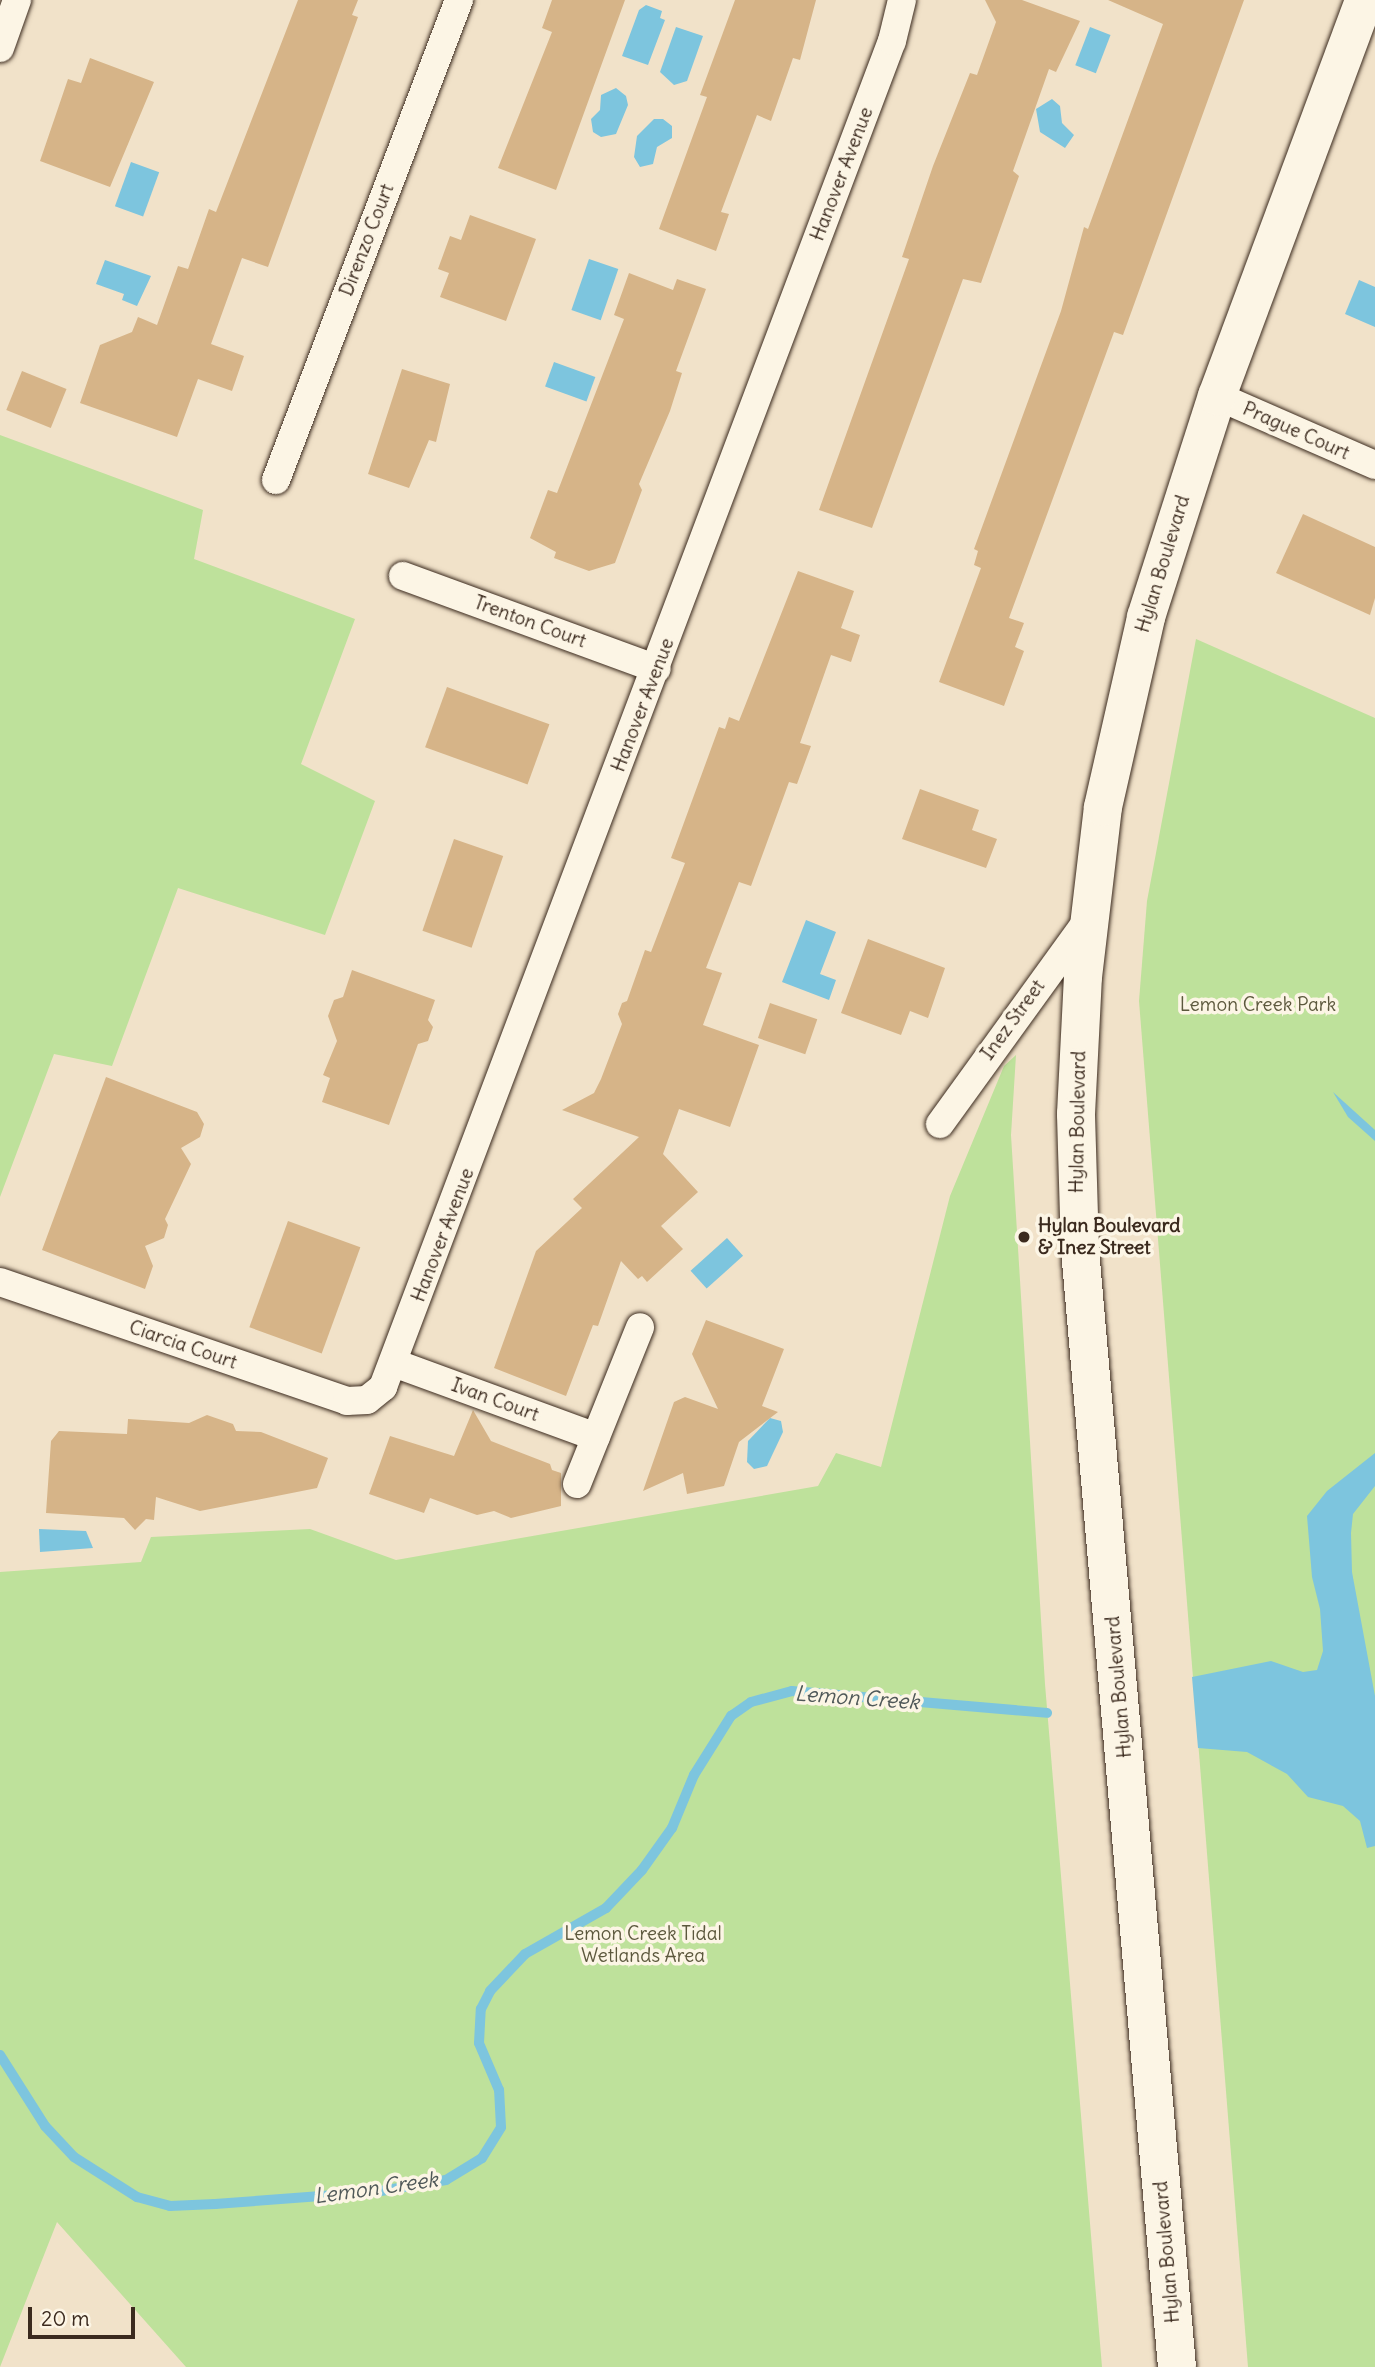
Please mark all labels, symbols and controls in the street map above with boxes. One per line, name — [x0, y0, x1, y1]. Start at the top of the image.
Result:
street label: Hanover Avenue — [806, 104, 878, 244]
street label: Direnzo Court — [335, 181, 399, 299]
street label: Prague Court — [1239, 397, 1353, 465]
street label: Hylan Boulevard — [1131, 493, 1195, 635]
street label: Trenton Court — [471, 591, 589, 653]
street label: Hanover Avenue — [607, 635, 679, 775]
street label: Inez Street — [976, 975, 1050, 1065]
park label: Lemon Creek Park — [1180, 994, 1336, 1016]
street label: Hylan Boulevard — [1065, 1051, 1091, 1193]
street label: Hanover Avenue — [407, 1165, 479, 1305]
place label: Hylan Boulevard & Inez Street — [1038, 1215, 1180, 1259]
marker: Hylan Boulevard & Inez Street — [1016, 1229, 1032, 1245]
street label: Ciarcia Court — [126, 1316, 240, 1374]
street label: Ivan Court — [448, 1374, 542, 1426]
street label: Hylan Boulevard — [1101, 1615, 1137, 1759]
water label: Lemon Creek — [794, 1681, 920, 1715]
park label: Lemon Creek Tidal Wetlands Area — [564, 1923, 722, 1967]
water label: Lemon Creek — [313, 2167, 439, 2209]
street label: Hylan Boulevard — [1149, 2180, 1185, 2324]
scale bar — [32, 2294, 138, 2338]
text: 20 m — [41, 2305, 90, 2332]

